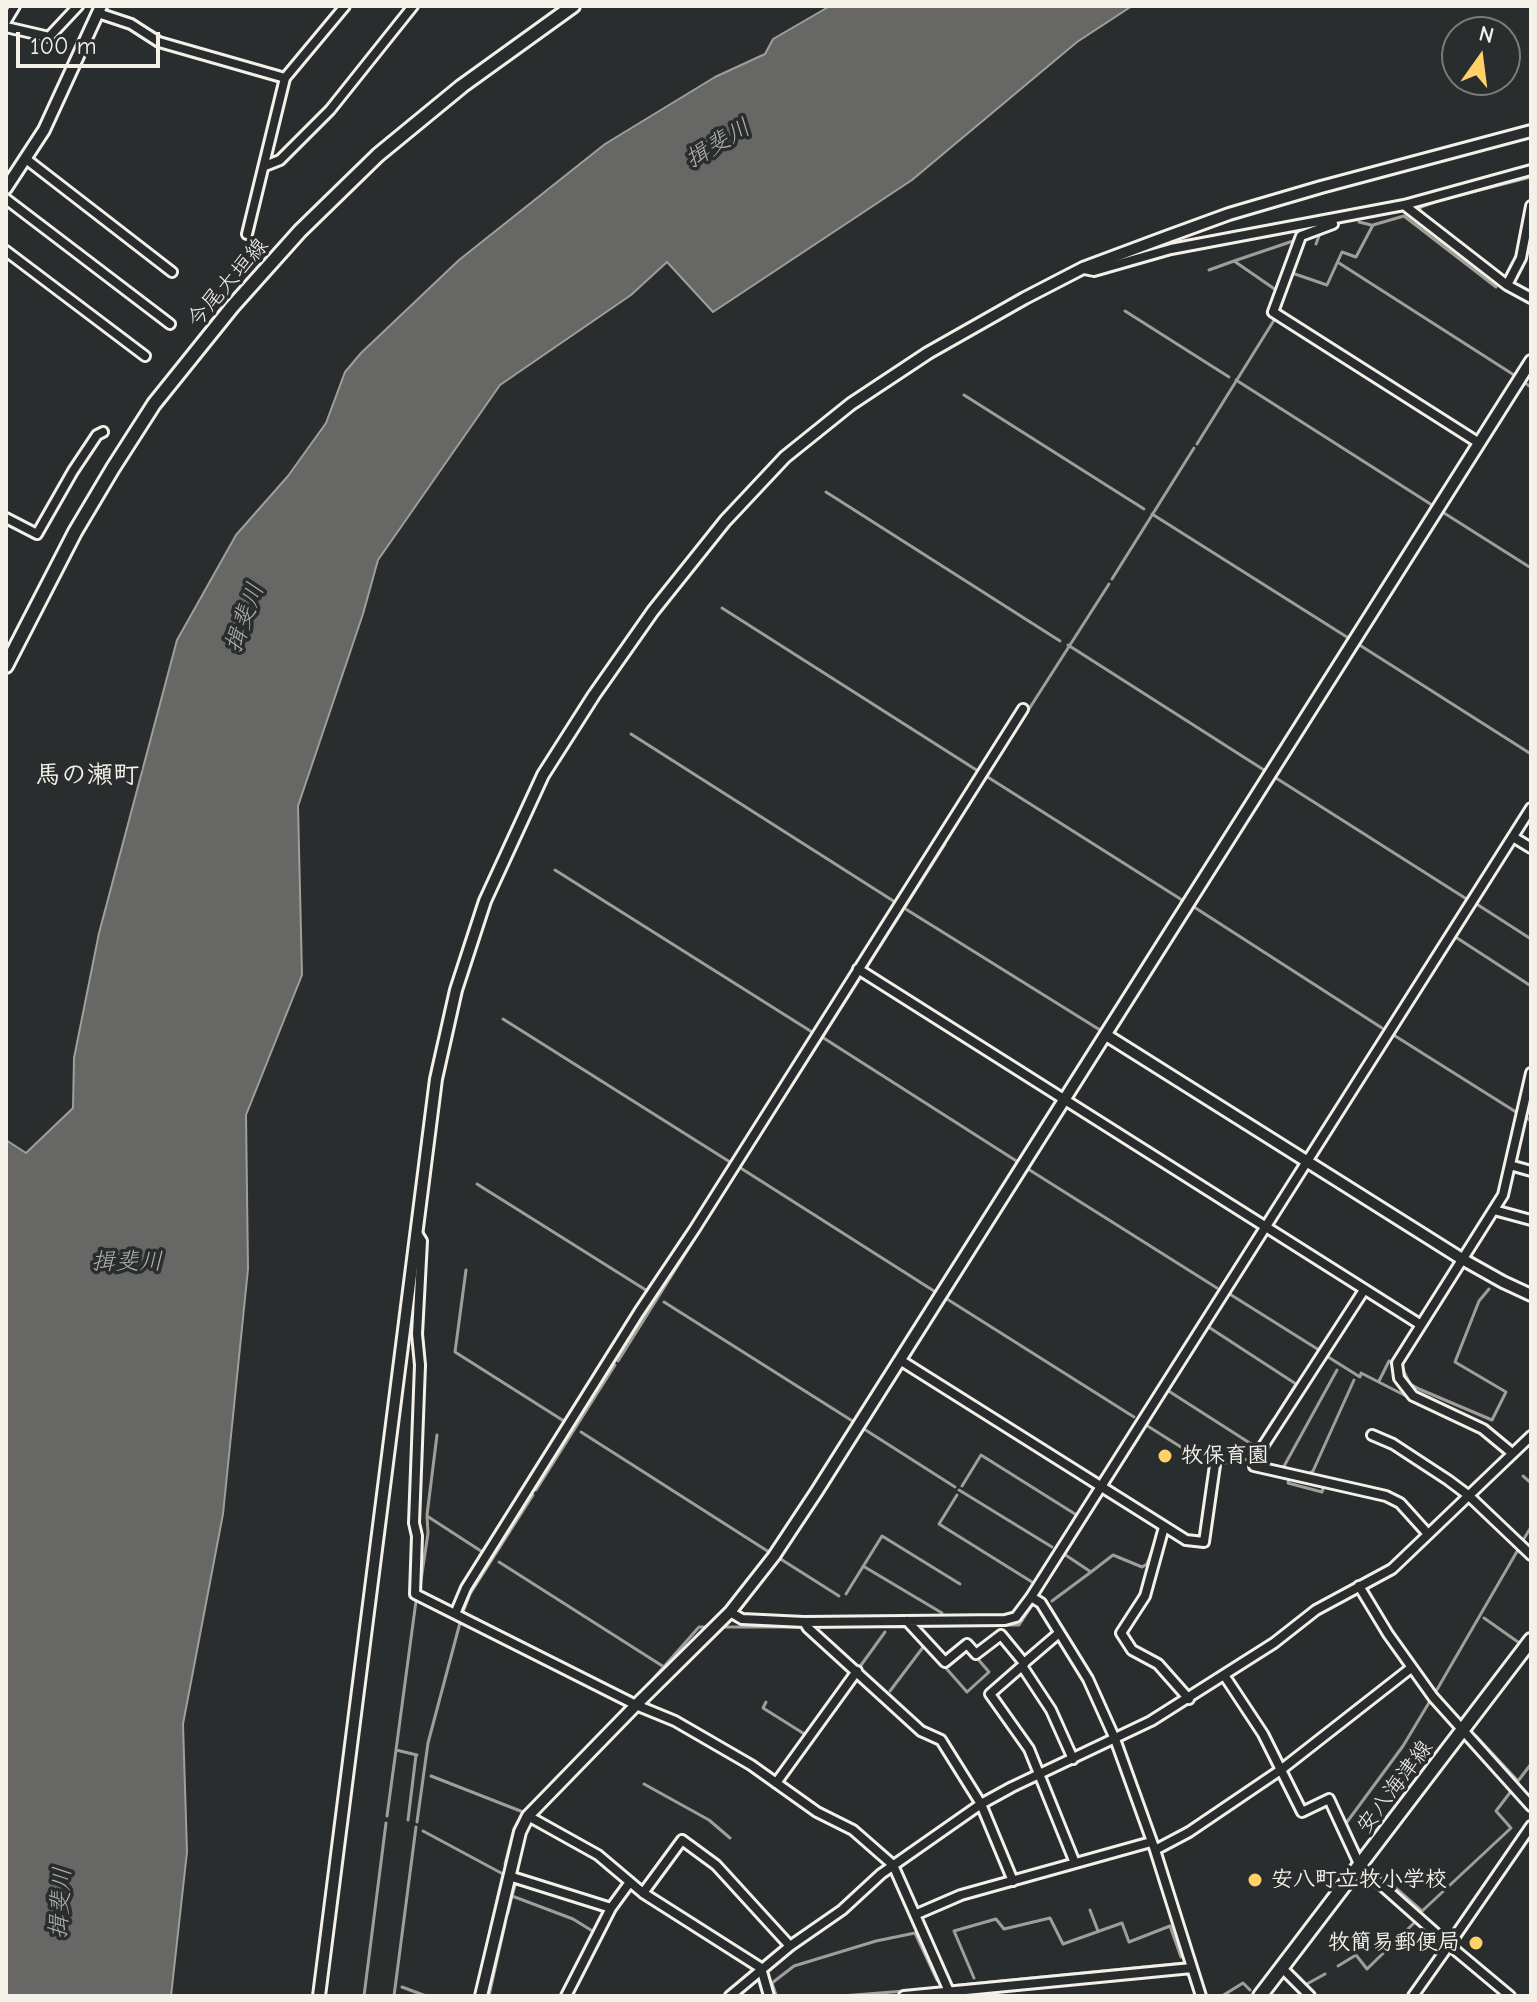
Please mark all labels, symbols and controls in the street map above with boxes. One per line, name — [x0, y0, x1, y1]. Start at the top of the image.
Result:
scale bar — [20, 16, 164, 66]
north arrow — [1441, 16, 1521, 96]
text: N — [1476, 20, 1496, 49]
text: 100 m — [30, 32, 97, 60]
water label: 揖斐川 — [680, 113, 756, 175]
street label: 今尾大垣線 — [182, 233, 274, 333]
water label: 揖斐川 — [219, 579, 271, 657]
district label: 馬の瀬町 — [35, 760, 139, 792]
water label: 揖斐川 — [91, 1248, 163, 1276]
place label: 牧保育園 — [1181, 1443, 1269, 1469]
marker: 牧保育園 — [1156, 1447, 1174, 1465]
street label: 安八海津線 — [1351, 1735, 1439, 1839]
water label: 揖斐川 — [44, 1866, 78, 1940]
place label: 安八町立牧小学校 — [1271, 1867, 1447, 1893]
marker: 安八町立牧小学校 — [1246, 1871, 1264, 1889]
place label: 牧簡易郵便局 — [1328, 1930, 1460, 1956]
marker: 牧簡易郵便局 — [1467, 1934, 1485, 1952]

